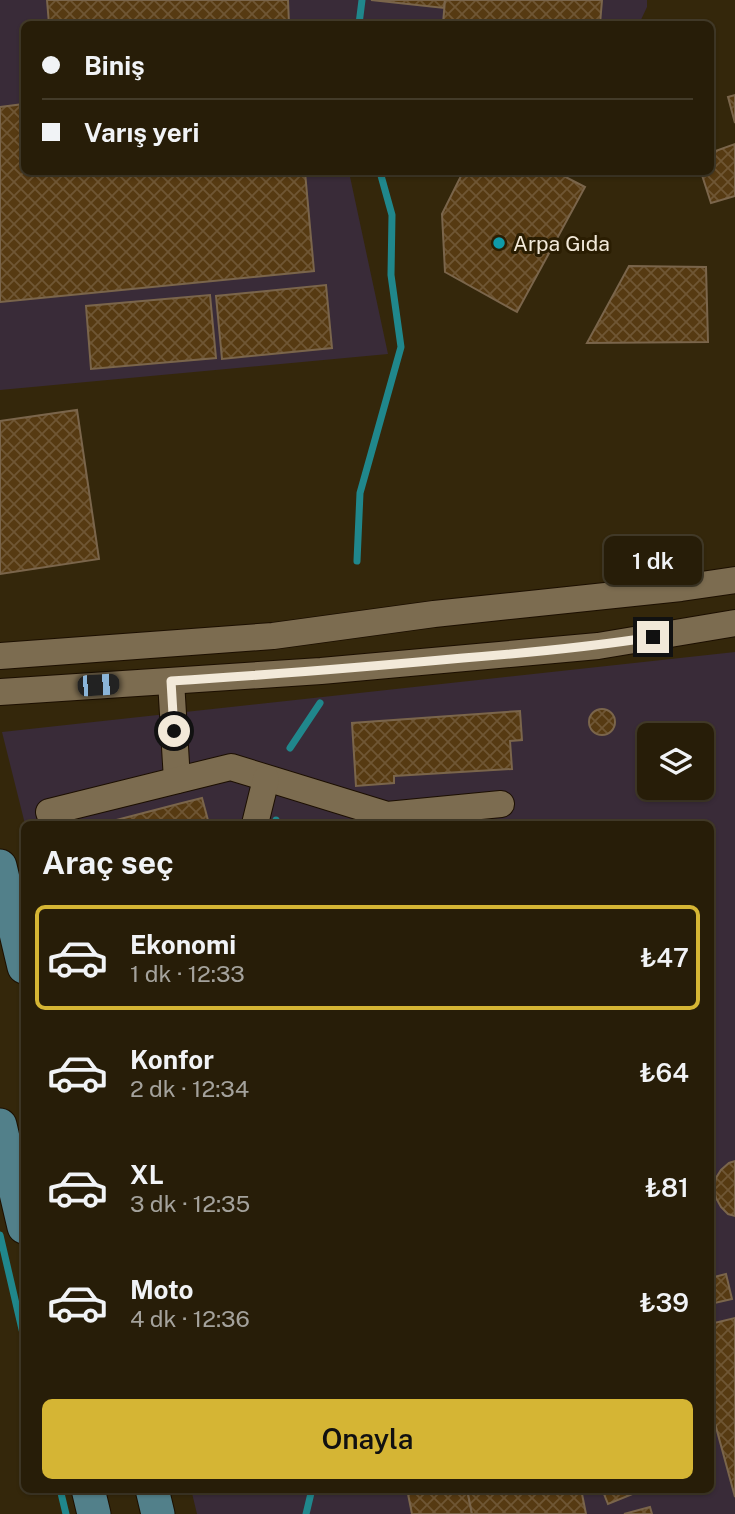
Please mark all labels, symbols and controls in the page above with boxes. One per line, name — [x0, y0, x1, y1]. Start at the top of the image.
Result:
text: Biniş — [84, 50, 145, 81]
text: Varış yeri — [84, 117, 199, 148]
place label: Arpa Gıda — [513, 231, 610, 256]
marker: Arpa Gıda — [491, 235, 507, 251]
callout: 1 dk — [604, 536, 702, 584]
text: 1 dk — [632, 547, 674, 574]
route end — [637, 621, 669, 653]
car — [77, 673, 120, 697]
route start — [158, 715, 190, 747]
map controls — [637, 723, 714, 800]
button: layers — [637, 723, 714, 800]
text: Araç seç — [42, 844, 174, 881]
icon: car — [46, 926, 109, 989]
text: Ekonomi — [130, 929, 236, 960]
text: ₺47 — [640, 942, 689, 973]
text: 1 dk · 12:33 — [130, 960, 245, 987]
icon: car — [46, 1041, 109, 1104]
text: Konfor — [130, 1044, 214, 1075]
text: ₺64 — [640, 1057, 689, 1088]
text: 2 dk · 12:34 — [130, 1075, 249, 1102]
icon: car — [46, 1156, 109, 1219]
text: XL — [130, 1159, 164, 1190]
text: ₺81 — [645, 1172, 689, 1203]
text: 3 dk · 12:35 — [130, 1190, 250, 1217]
icon: car — [46, 1271, 109, 1334]
text: Moto — [130, 1274, 193, 1305]
text: ₺39 — [640, 1287, 689, 1318]
text: 4 dk · 12:36 — [130, 1305, 250, 1332]
button: Onayla — [42, 1399, 693, 1479]

